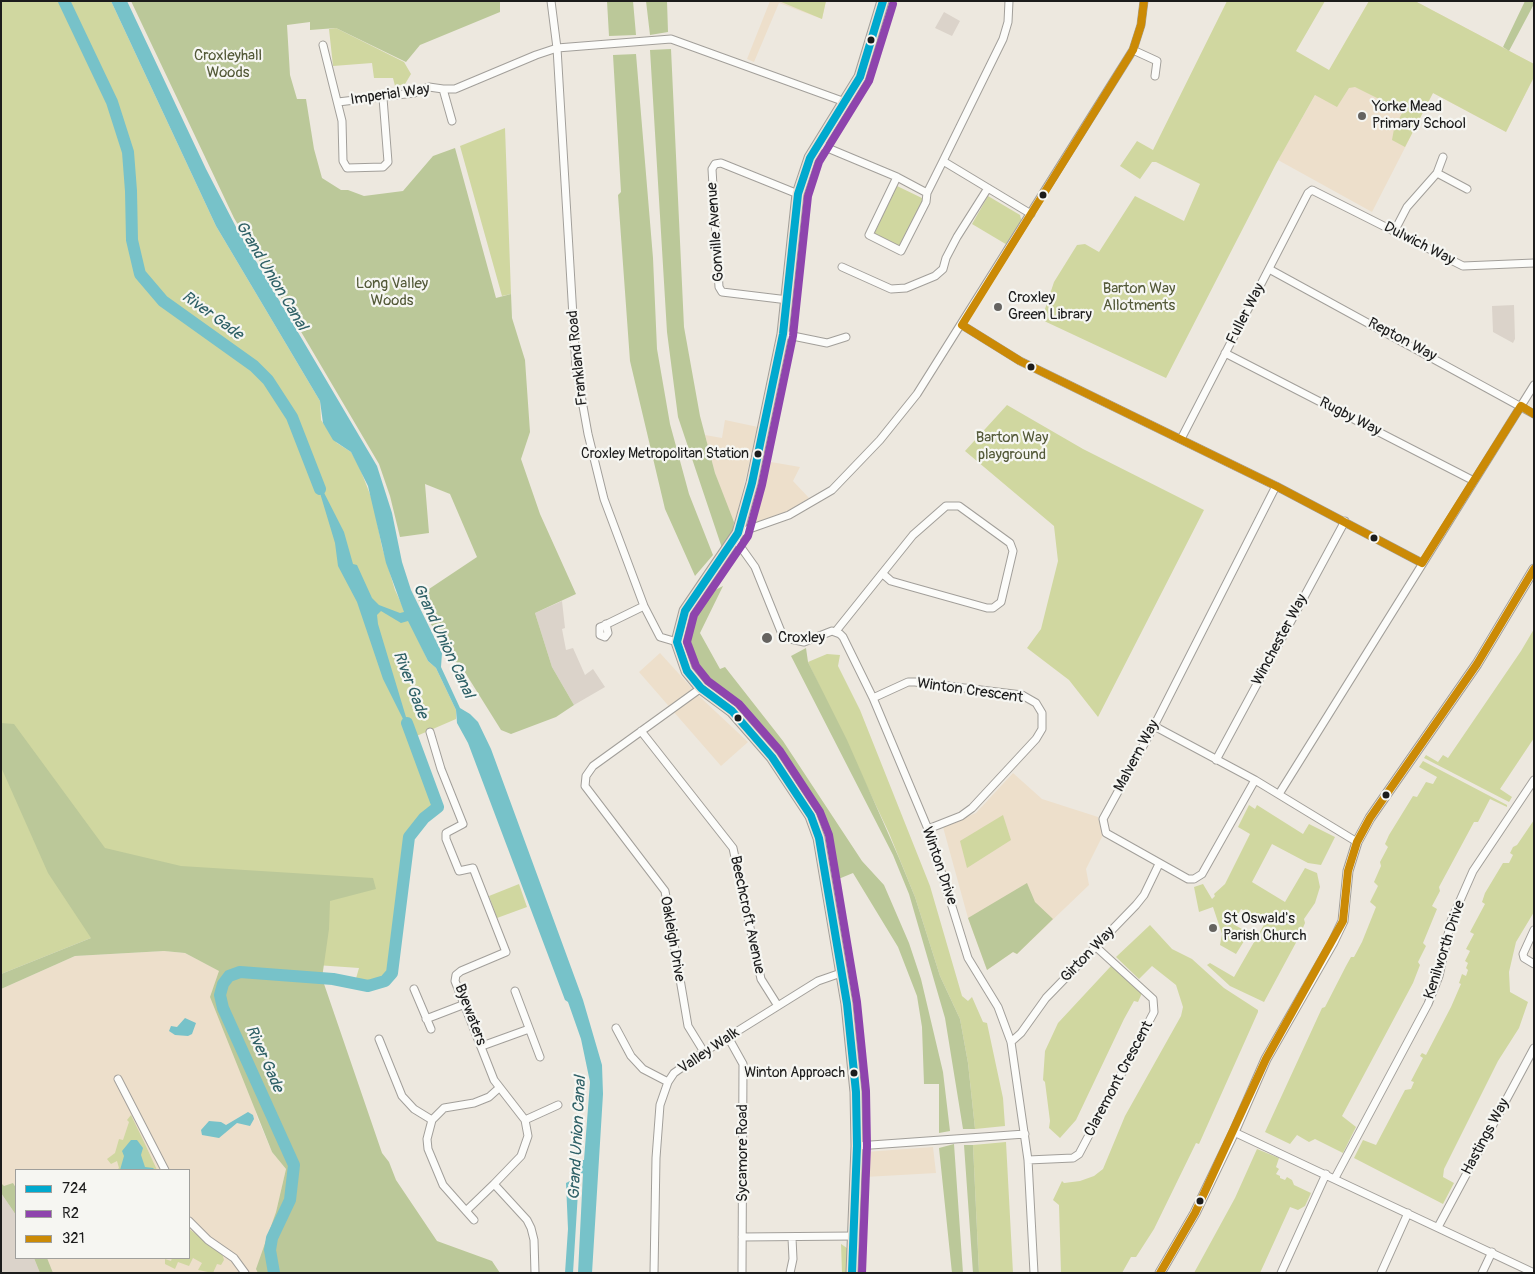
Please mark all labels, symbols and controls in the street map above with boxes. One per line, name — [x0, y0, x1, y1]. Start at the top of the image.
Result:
unlabelled marker — [866, 35, 876, 45]
park label: Croxleyhall Woods — [194, 47, 262, 82]
street label: Imperial Way — [349, 81, 431, 109]
place label: Yorke Mead Primary School — [1372, 98, 1466, 133]
marker: Yorke Mead Primary School — [1356, 110, 1368, 122]
street label: Gonville Avenue — [704, 182, 728, 282]
unlabelled marker — [1038, 190, 1048, 200]
water label: Grand Union Canal — [231, 218, 311, 334]
street label: Dulwich Way — [1381, 218, 1457, 270]
park label: Long Valley Woods — [356, 275, 428, 310]
park label: Barton Way Allotments — [1103, 280, 1175, 315]
street label: Fuller Way — [1223, 281, 1269, 347]
water label: River Gade — [178, 287, 246, 345]
place label: Croxley Green Library — [1008, 289, 1092, 324]
marker: Croxley Green Library — [992, 301, 1004, 313]
street label: Frankland Road — [564, 309, 592, 407]
street label: Repton Way — [1365, 314, 1439, 366]
unlabelled marker — [1026, 362, 1036, 372]
street label: Rugby Way — [1316, 394, 1384, 440]
park label: Barton Way playground — [976, 429, 1048, 464]
place label: Croxley Metropolitan Station — [581, 446, 749, 462]
marker: Croxley Metropolitan Station — [753, 449, 763, 459]
unlabelled marker — [1369, 533, 1379, 543]
water label: Grand Union Canal — [408, 581, 478, 701]
street label: Winchester Way — [1248, 591, 1312, 689]
place label: Croxley — [778, 629, 825, 647]
marker: Croxley — [760, 631, 774, 645]
water label: River Gade — [388, 649, 432, 721]
street label: Winton Crescent — [916, 675, 1024, 707]
unlabelled marker — [733, 713, 743, 723]
street label: Malvern Way — [1111, 717, 1163, 795]
unlabelled marker — [1381, 790, 1391, 800]
street label: Winton Drive — [917, 825, 961, 907]
street label: Beechcroft Avenue — [726, 854, 768, 976]
street label: Oakleigh Drive — [656, 895, 688, 983]
street label: Kenilworth Drive — [1421, 898, 1469, 1002]
place label: St Oswald's Parish Church — [1223, 910, 1307, 945]
marker: St Oswald's Parish Church — [1207, 922, 1219, 934]
street label: Girton Way — [1057, 924, 1119, 986]
street label: Byewaters — [450, 982, 490, 1048]
street label: Claremont Crescent — [1081, 1018, 1157, 1140]
water label: River Gade — [241, 1023, 287, 1095]
street label: Valley Walk — [675, 1024, 743, 1078]
place label: Winton Approach — [744, 1065, 845, 1081]
marker: Winton Approach — [849, 1068, 859, 1078]
water label: Grand Union Canal — [565, 1075, 591, 1201]
street label: Hastings Way — [1458, 1096, 1514, 1178]
street label: Sycamore Road — [734, 1104, 752, 1202]
legend — [15, 1169, 190, 1259]
text: 724 — [62, 1179, 87, 1198]
unlabelled marker — [1195, 1196, 1205, 1206]
text: R2 — [62, 1204, 79, 1223]
text: 321 — [62, 1229, 85, 1248]

